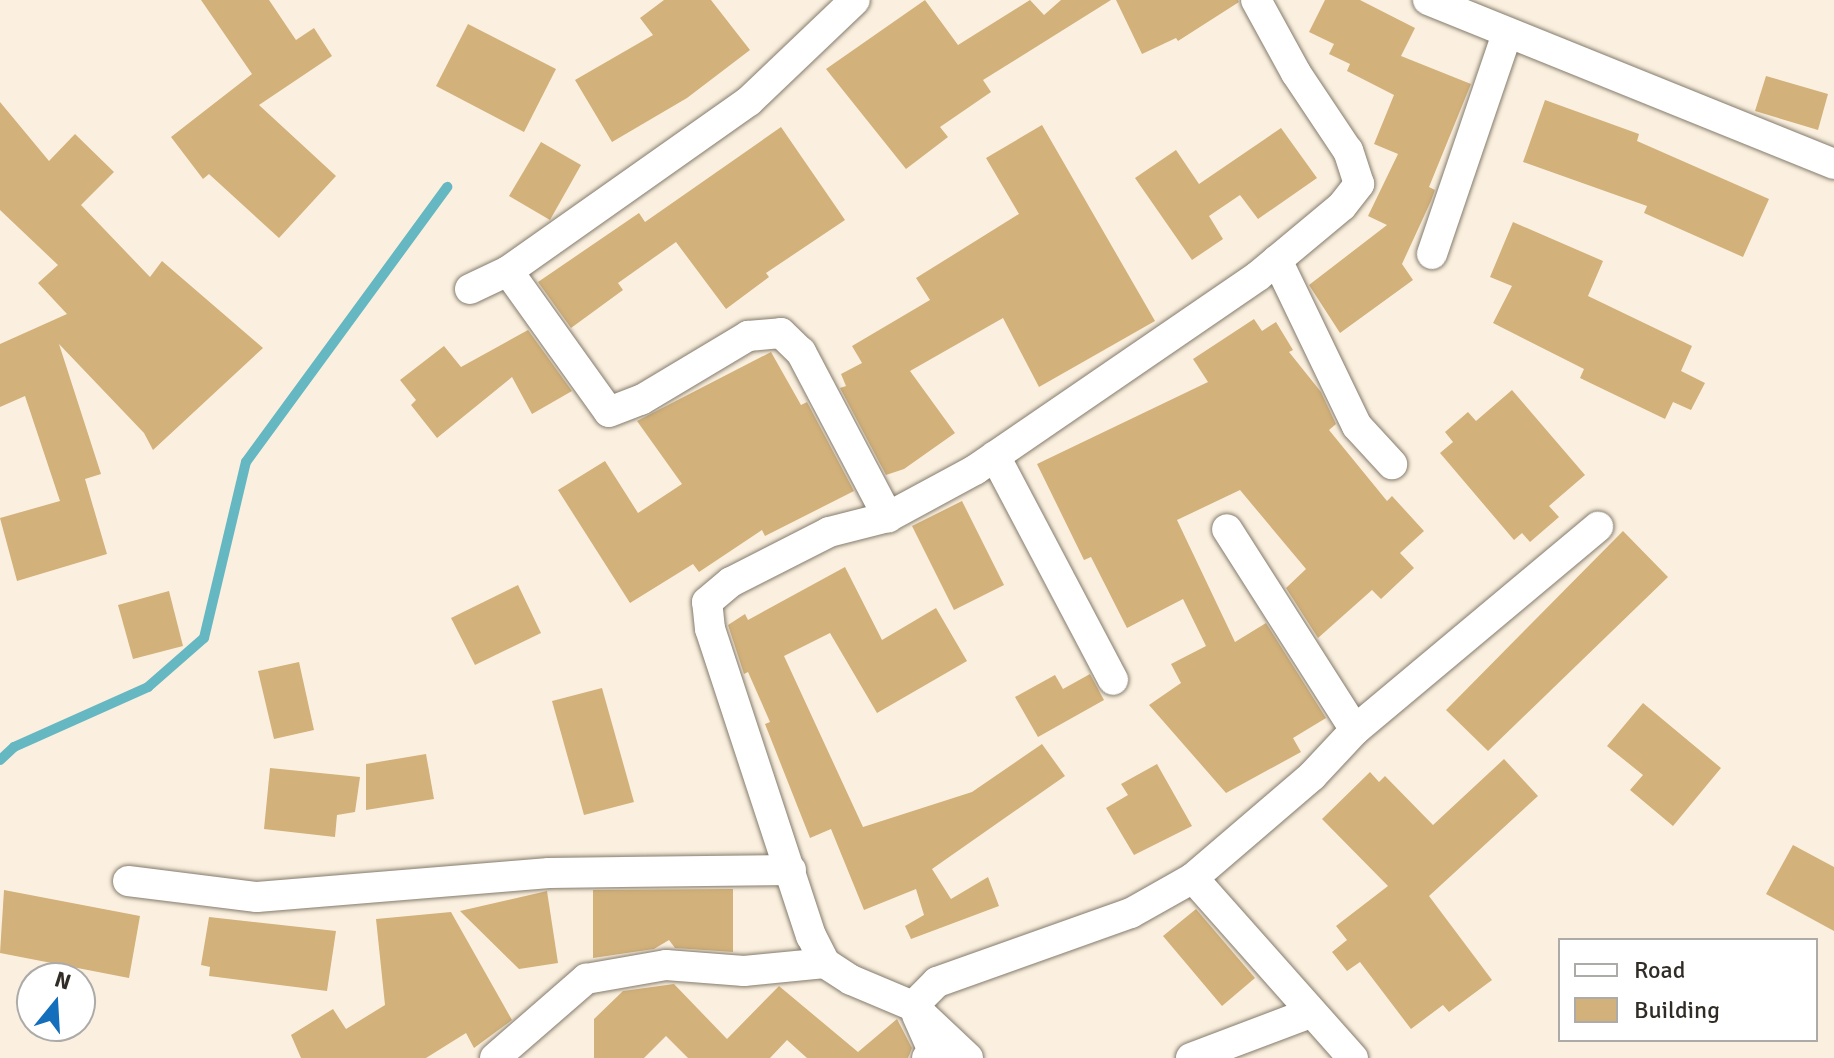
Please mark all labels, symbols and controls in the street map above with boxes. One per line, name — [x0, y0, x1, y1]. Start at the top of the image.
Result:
legend — [1558, 938, 1818, 1042]
text: Road — [1634, 955, 1685, 985]
north arrow — [16, 962, 96, 1042]
text: N — [51, 965, 74, 996]
text: Building — [1634, 995, 1720, 1025]

